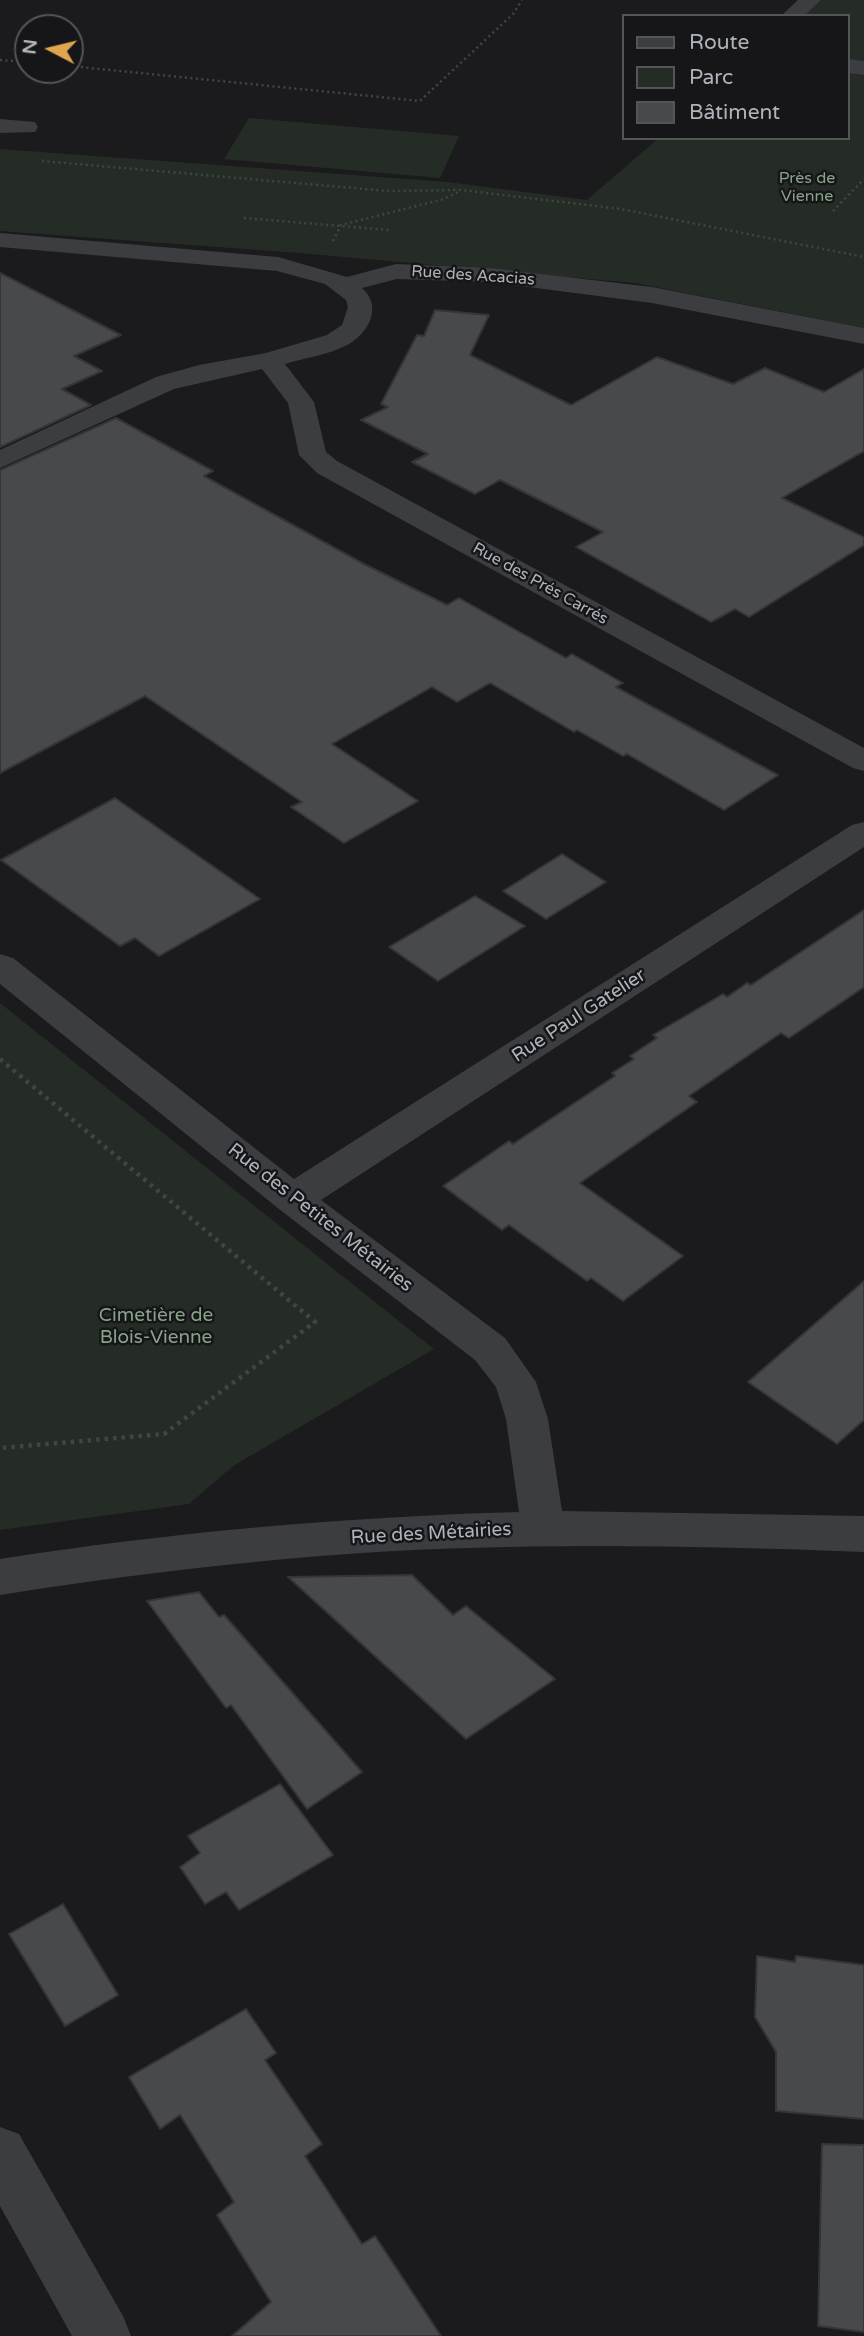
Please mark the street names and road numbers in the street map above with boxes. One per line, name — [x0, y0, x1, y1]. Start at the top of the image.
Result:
street label: Rue des Acacias — [411, 262, 535, 290]
street label: Rue des Prés Carrés — [469, 539, 611, 629]
street label: Rue Paul Gatelier — [508, 964, 650, 1068]
street label: Rue des Petites Métairies — [223, 1139, 417, 1297]
street label: Rue des Métairies — [350, 1518, 512, 1550]

